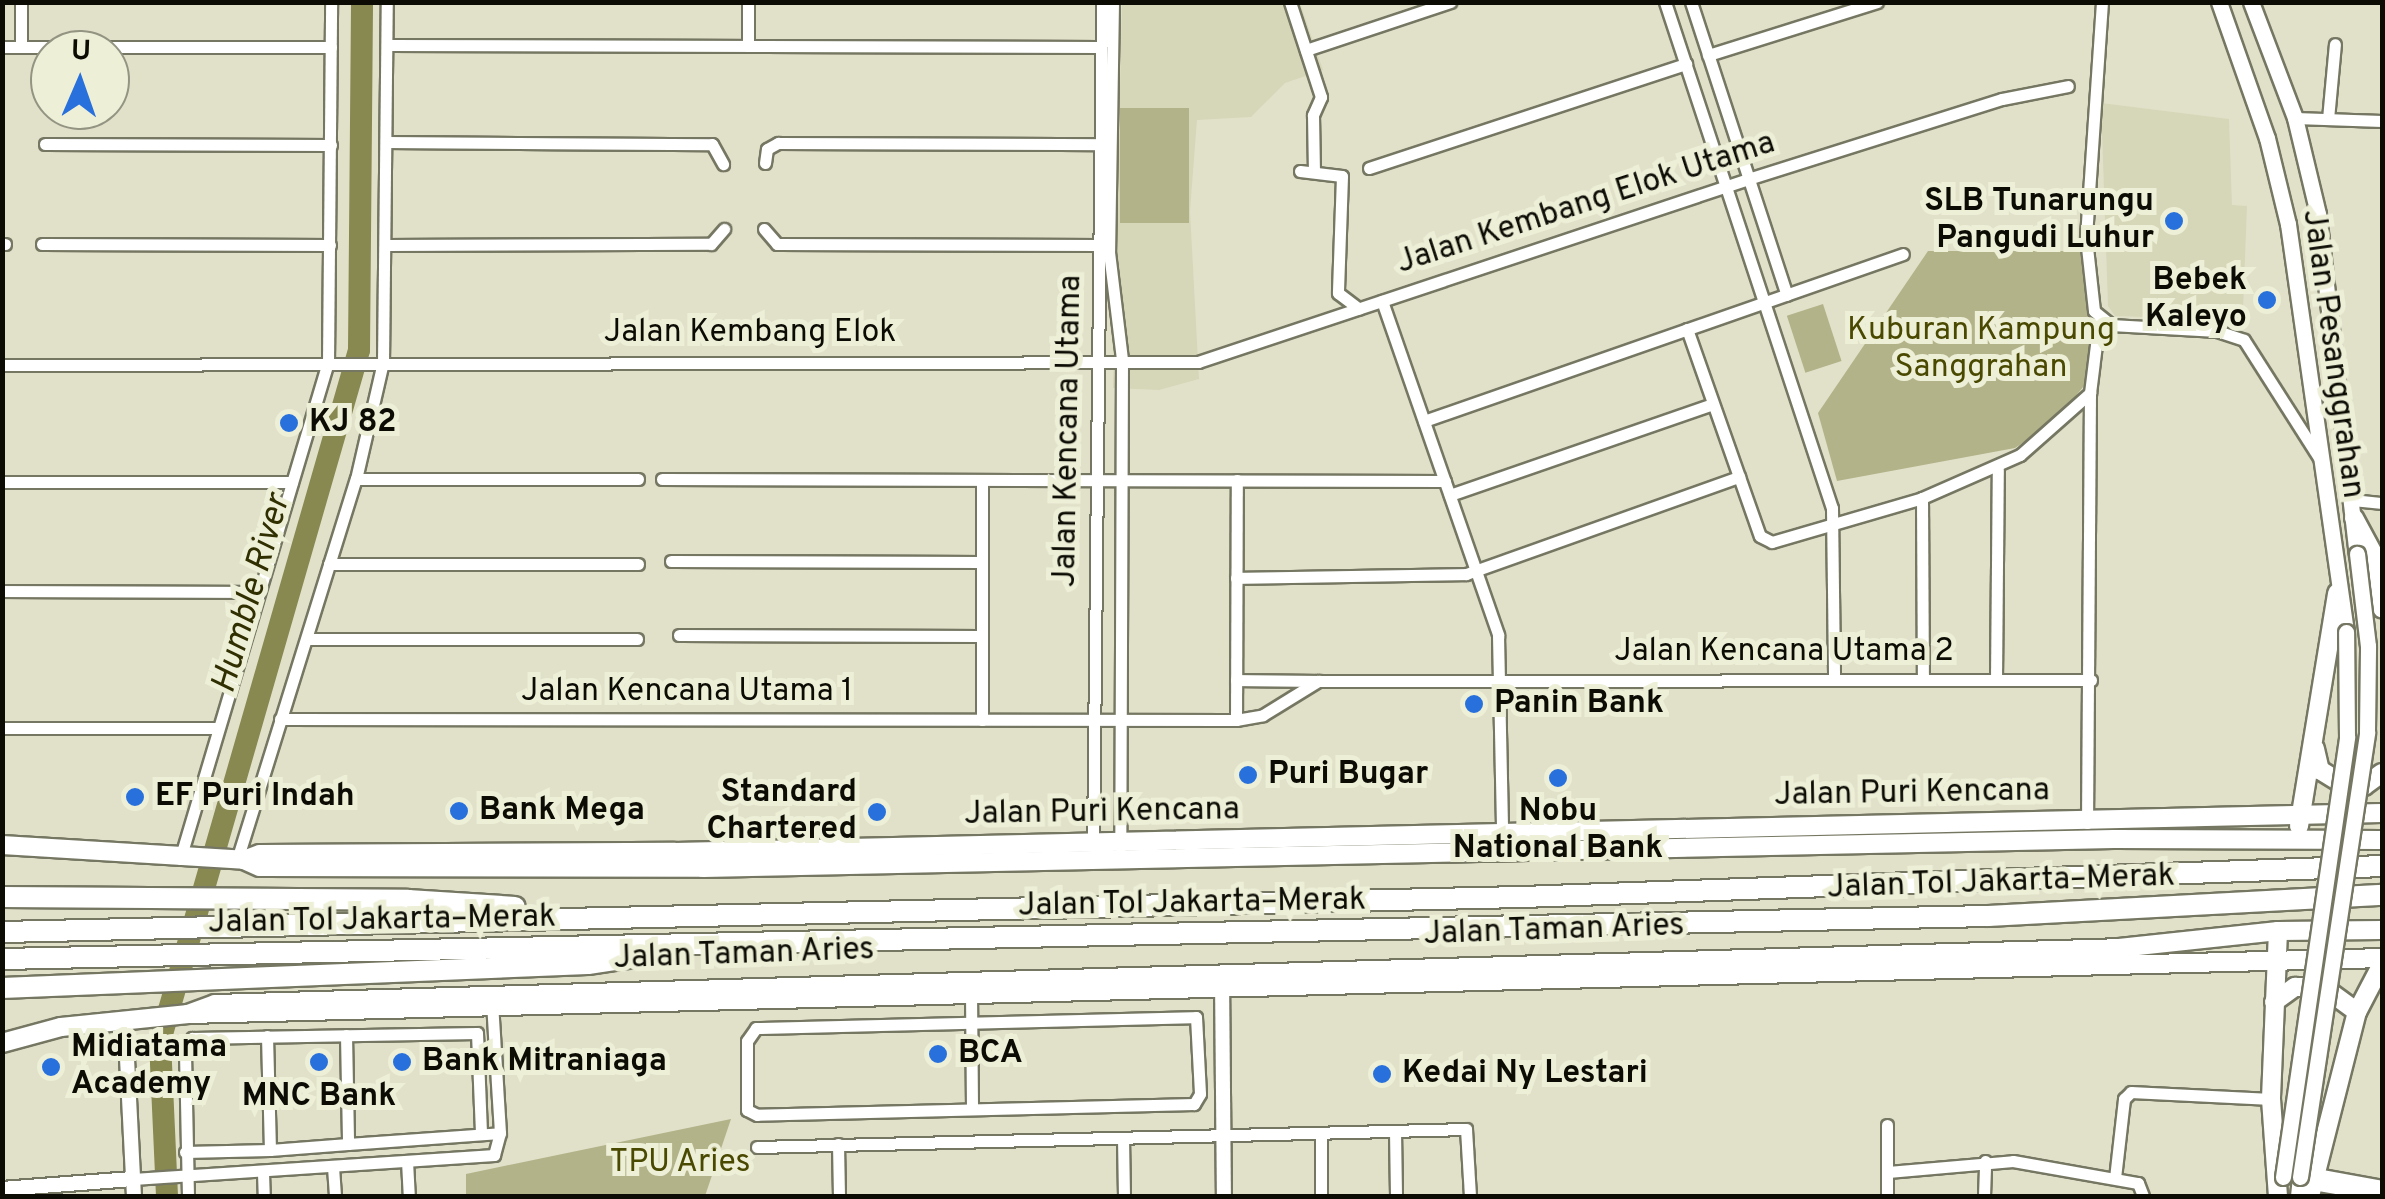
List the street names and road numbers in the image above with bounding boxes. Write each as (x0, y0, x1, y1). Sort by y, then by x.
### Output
street label: Jalan Kembang Elok Utama (1392, 125, 1780, 283)
street label: Jalan Pesanggrahan (2293, 207, 2371, 501)
street label: Jalan Kencana Utama (1047, 274, 1091, 588)
street label: Jalan Kembang Elok (604, 314, 896, 352)
street label: Jalan Kencana Utama 2 (1614, 633, 1954, 671)
street label: Jalan Kencana Utama 1 (521, 673, 853, 711)
street label: Jalan Puri Kencana (1774, 772, 2050, 816)
street label: Jalan Puri Kencana (964, 791, 1240, 835)
street label: Jalan Tol Jakarta–Merak (1826, 858, 2176, 908)
street label: Jalan Tol Jakarta–Merak (1017, 882, 1367, 926)
street label: Jalan Tol Jakarta–Merak (207, 899, 557, 943)
street label: Jalan Taman Aries (1422, 907, 1686, 955)
street label: Jalan Taman Aries (612, 931, 876, 979)

